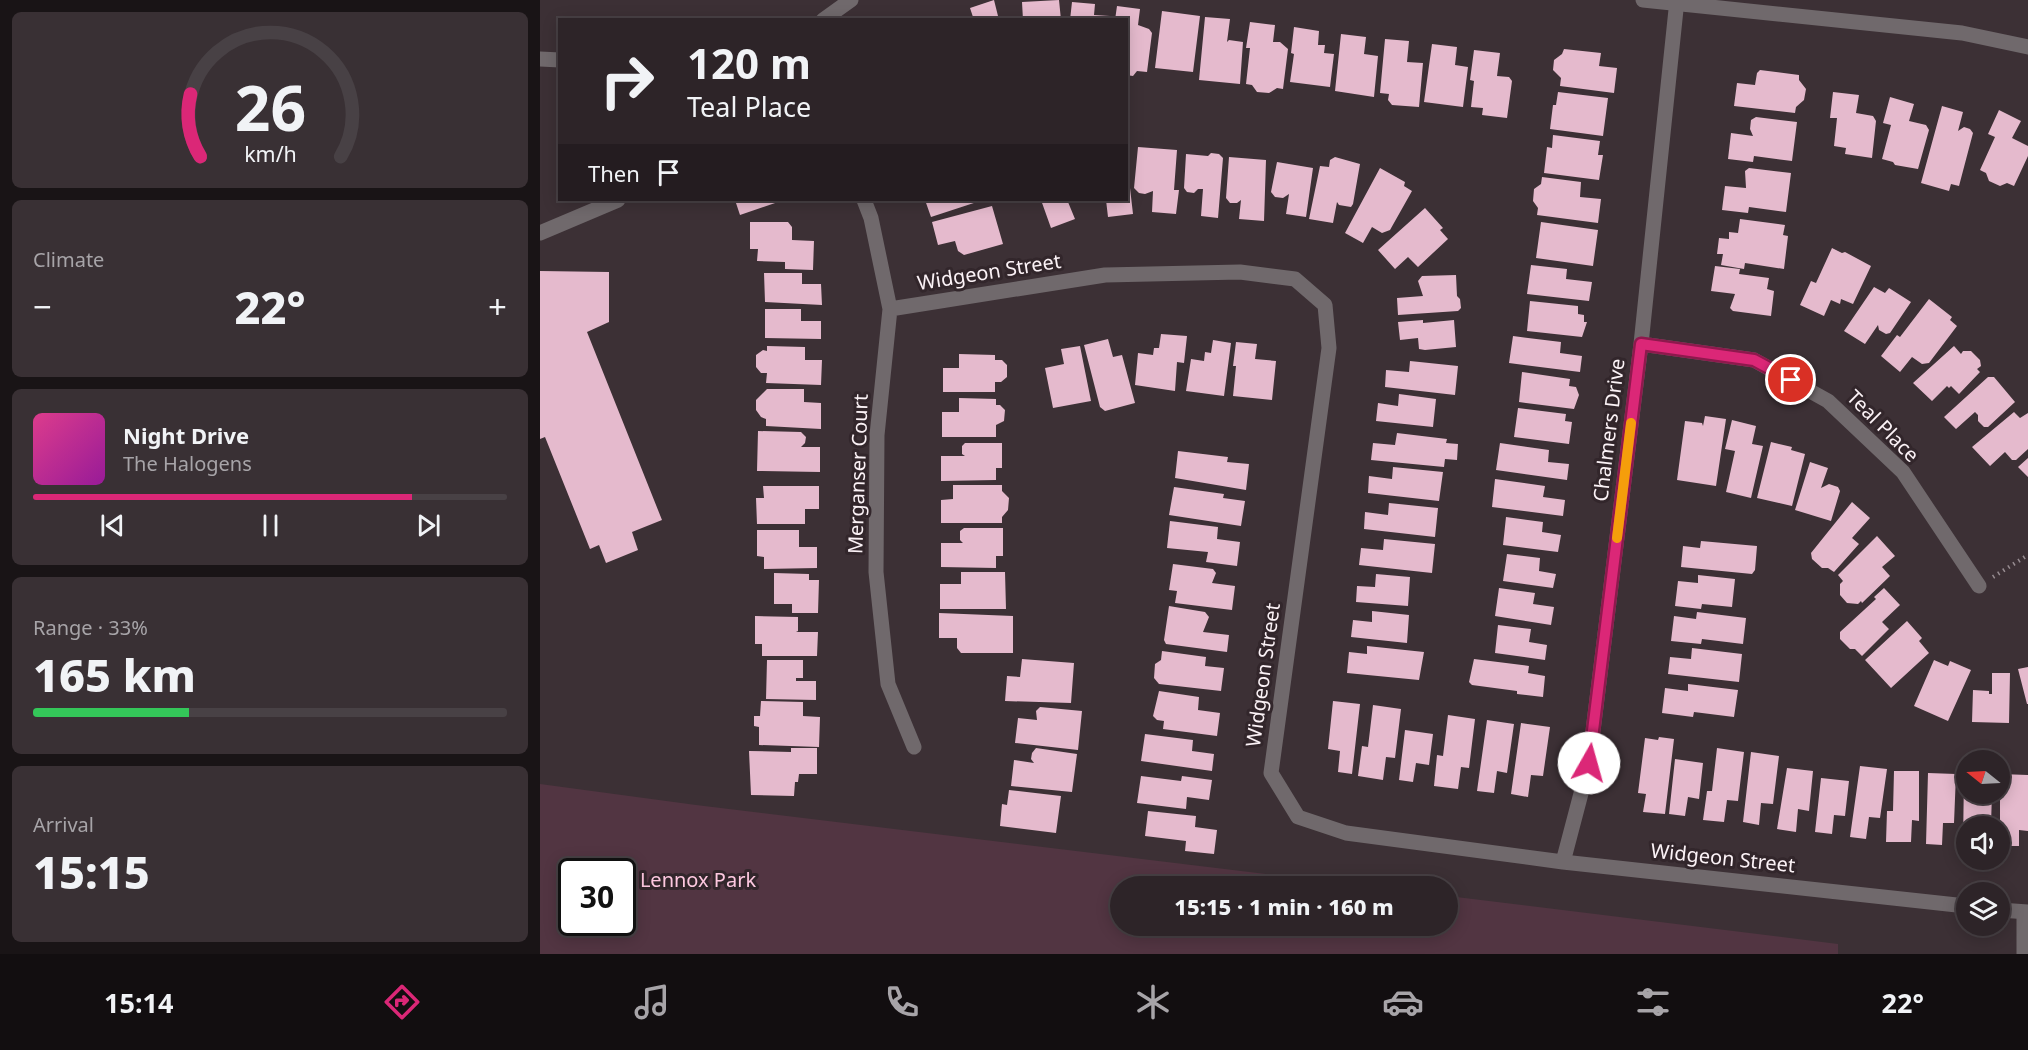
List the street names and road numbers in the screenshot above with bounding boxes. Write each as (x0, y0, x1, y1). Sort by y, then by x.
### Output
street label: Widgeon Street (915, 247, 1063, 296)
street label: Chalmers Drive (1586, 357, 1631, 503)
street label: Teal Place (1841, 384, 1925, 468)
street label: Merganser Court (841, 393, 874, 555)
street label: Widgeon Street (1239, 601, 1286, 749)
street label: Widgeon Street (1649, 836, 1797, 879)

